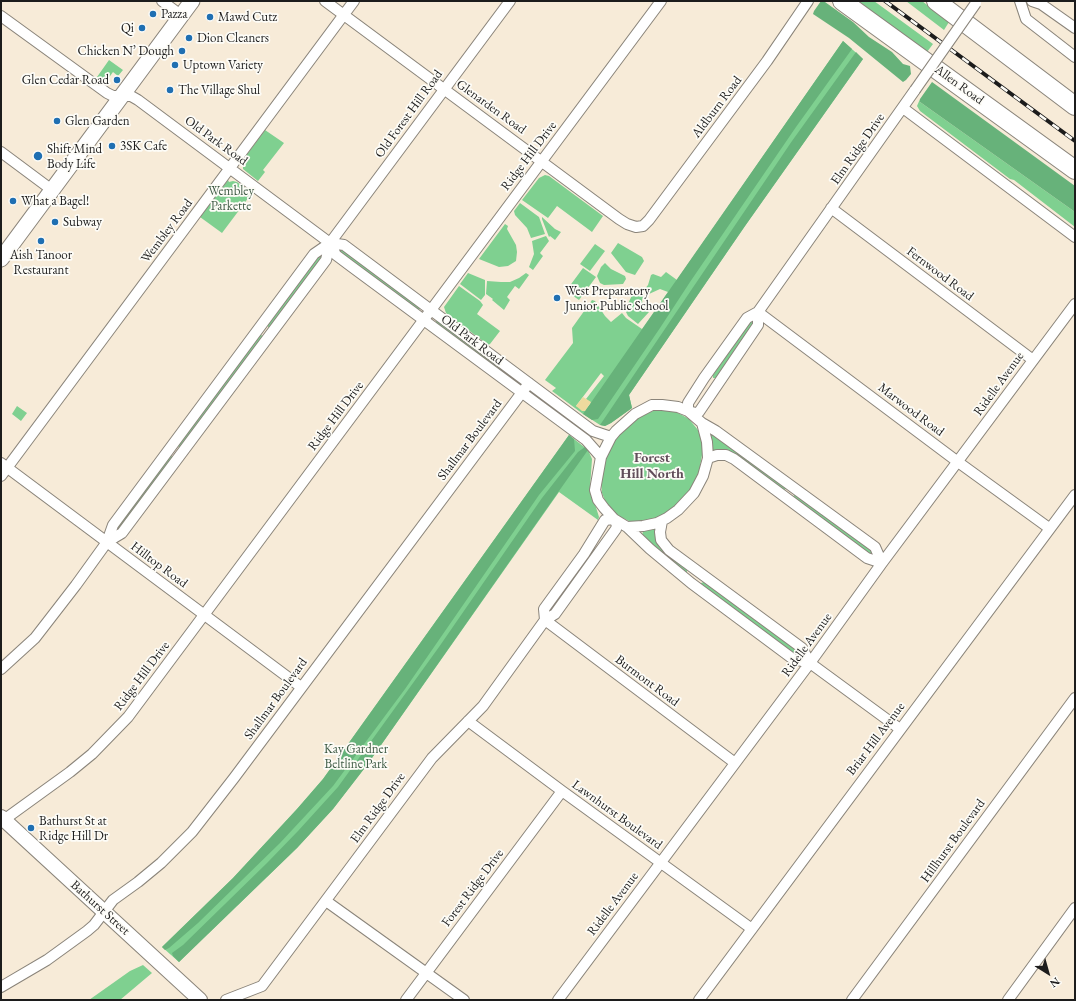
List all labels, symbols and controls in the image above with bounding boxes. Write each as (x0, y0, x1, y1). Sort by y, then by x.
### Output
place label: Pazza (161, 6, 187, 22)
marker: Pazza (148, 9, 158, 19)
place label: Mawd Cutz (218, 9, 277, 25)
marker: Mawd Cutz (205, 12, 215, 22)
place label: Qi (121, 20, 134, 36)
marker: Qi (137, 23, 147, 33)
place label: Dion Cleaners (197, 30, 269, 46)
marker: Dion Cleaners (184, 33, 194, 43)
place label: Chicken N’ Dough (77, 43, 174, 59)
marker: Chicken N’ Dough (177, 46, 187, 56)
place label: Uptown Variety (183, 57, 263, 73)
marker: Uptown Variety (170, 60, 180, 70)
street label: Allen Road (931, 62, 987, 108)
street label: Old Forest Hill Road (372, 67, 446, 161)
place label: Glen Cedar Road (22, 72, 109, 88)
street label: Aldburn Road (689, 73, 745, 141)
marker: Glen Cedar Road (112, 75, 122, 85)
street label: Glenarden Road (453, 76, 529, 138)
place label: The Village Shul (178, 82, 260, 98)
marker: The Village Shul (165, 85, 175, 95)
street label: Elm Ridge Drive (828, 110, 888, 188)
place label: Glen Garden (65, 113, 130, 129)
street label: Old Park Road (181, 113, 251, 169)
marker: Glen Garden (52, 116, 62, 126)
street label: Ridge Hill Drive (498, 118, 560, 194)
place label: 3SK Cafe (120, 138, 167, 154)
place label: Shift Mind Body Life (47, 141, 102, 172)
marker: 3SK Cafe (107, 141, 117, 151)
marker: Shift Mind Body Life (32, 150, 44, 162)
park label: Wembley Parkette (208, 183, 254, 214)
place label: What a Bagel! (21, 193, 89, 209)
marker: What a Bagel! (8, 196, 18, 206)
street label: Wembley Road (138, 196, 196, 266)
place label: Subway (63, 214, 102, 230)
marker: Subway (50, 217, 60, 227)
marker: Aish Tanoor Restaurant (36, 236, 46, 246)
street label: Fernwood Road (903, 244, 977, 304)
place label: Aish Tanoor Restaurant (10, 247, 72, 278)
place label: West Preparatory Junior Public School (565, 283, 668, 314)
marker: West Preparatory Junior Public School (552, 293, 562, 303)
street label: Old Park Road (438, 311, 506, 369)
street label: Ridelle Avenue (971, 349, 1027, 419)
street label: Ridge Hill Drive (305, 378, 367, 454)
street label: Marwood Road (875, 380, 947, 440)
street label: Shallmar Boulevard (435, 397, 505, 483)
district label: Forest Hill North (620, 450, 684, 482)
street label: Hilltop Road (128, 539, 190, 591)
street label: Ridelle Avenue (779, 610, 835, 680)
street label: Ridge Hill Drive (111, 638, 173, 714)
street label: Burmont Road (612, 652, 682, 710)
street label: Shallmar Boulevard (241, 655, 311, 743)
street label: Briar Hill Avenue (844, 700, 908, 778)
park label: Kay Gardner Beltline Park (324, 741, 388, 772)
street label: Elm Ridge Drive (347, 770, 409, 846)
street label: Lawnhurst Boulevard (569, 777, 665, 853)
street label: Hillhurst Boulevard (917, 796, 989, 886)
place label: Bathurst St at Ridge Hill Dr (39, 813, 108, 844)
marker: Bathurst St at Ridge Hill Dr (26, 823, 36, 833)
street label: Forest Ridge Drive (439, 846, 507, 930)
street label: Ridelle Avenue (584, 869, 642, 939)
street label: Bathurst Street (67, 877, 133, 939)
north arrow (1028, 953, 1068, 993)
text: N (1047, 974, 1063, 991)

